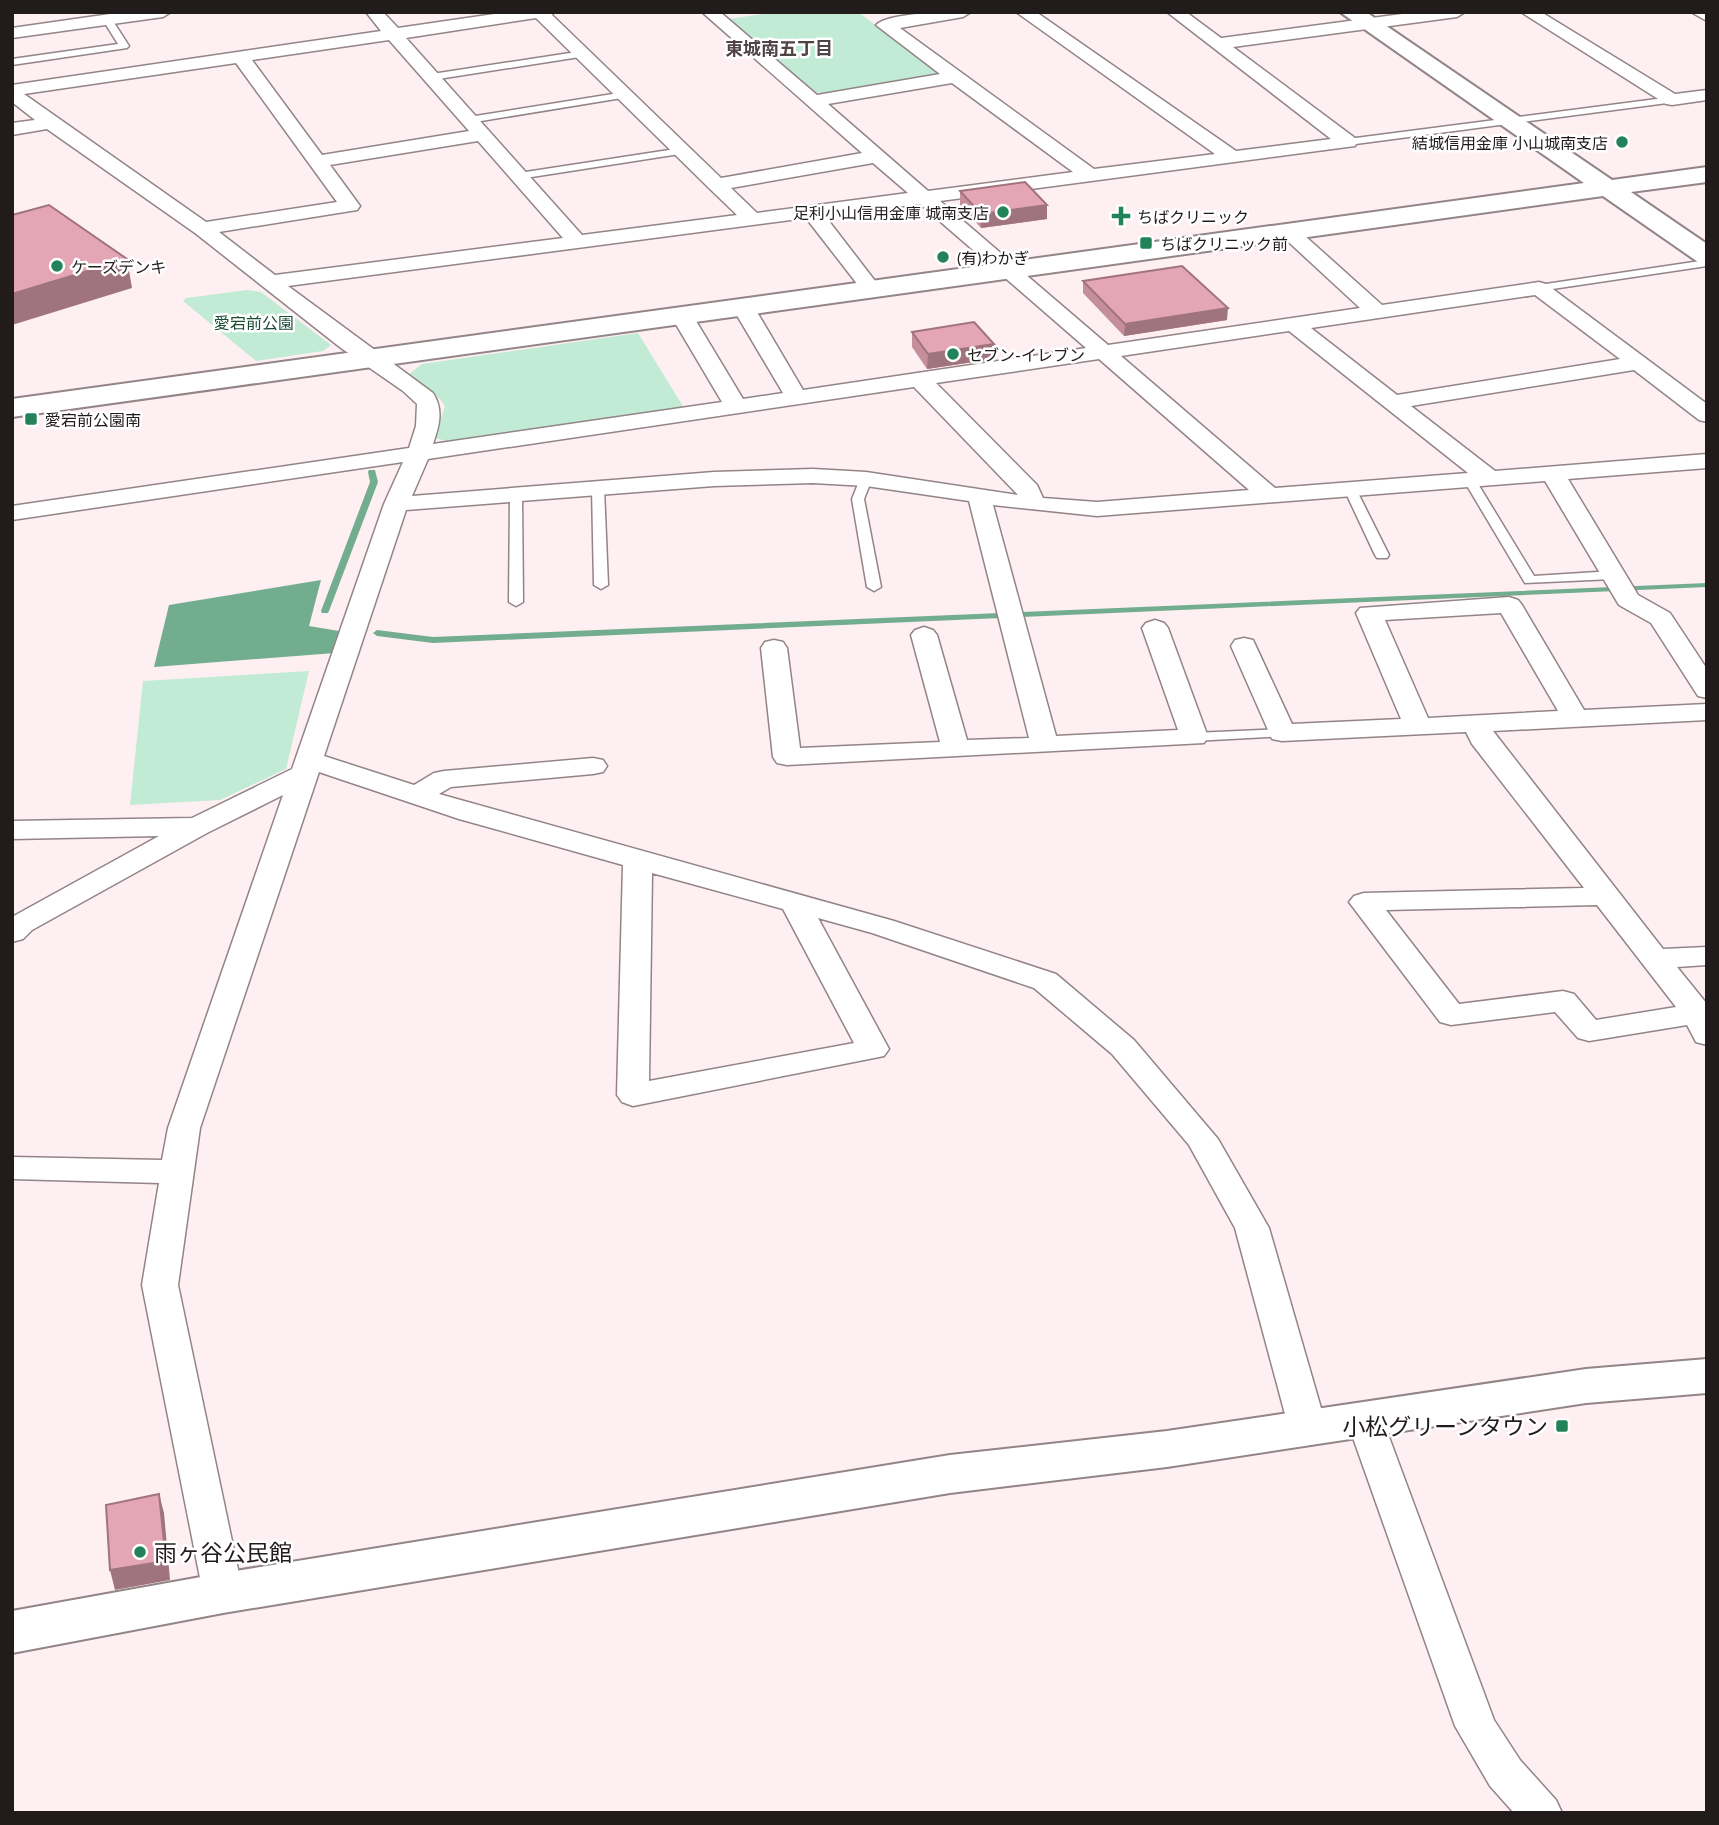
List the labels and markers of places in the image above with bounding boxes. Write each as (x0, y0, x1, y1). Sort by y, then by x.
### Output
place label: 結城信用金庫 小山城南支店 (1412, 133, 1608, 152)
marker: 結城信用金庫 小山城南支店 (1614, 134, 1630, 150)
place label: 足利小山信用金庫 城南支店 (793, 203, 989, 222)
marker: 足利小山信用金庫 城南支店 (995, 204, 1011, 220)
marker: ちばクリニック (1111, 206, 1131, 226)
place label: ちばクリニック (1137, 207, 1249, 226)
place label: ちばクリニック前 (1160, 234, 1288, 253)
marker: ちばクリニック前 (1138, 235, 1154, 251)
place label: (有)わかぎ (957, 248, 1030, 267)
marker: (有)わかぎ (935, 249, 951, 265)
place label: ケーズデンキ (71, 257, 166, 276)
marker: ケーズデンキ (49, 258, 65, 274)
place label: セブン-イレブン (967, 345, 1085, 364)
marker: セブン-イレブン (945, 346, 961, 362)
place label: 愛宕前公園南 (45, 410, 141, 429)
marker: 愛宕前公園南 (23, 411, 39, 427)
place label: 小松グリーンタウン (1342, 1412, 1548, 1440)
marker: 小松グリーンタウン (1554, 1418, 1570, 1434)
place label: 雨ヶ谷公民館 (154, 1538, 292, 1566)
marker: 雨ヶ谷公民館 (132, 1544, 148, 1560)

